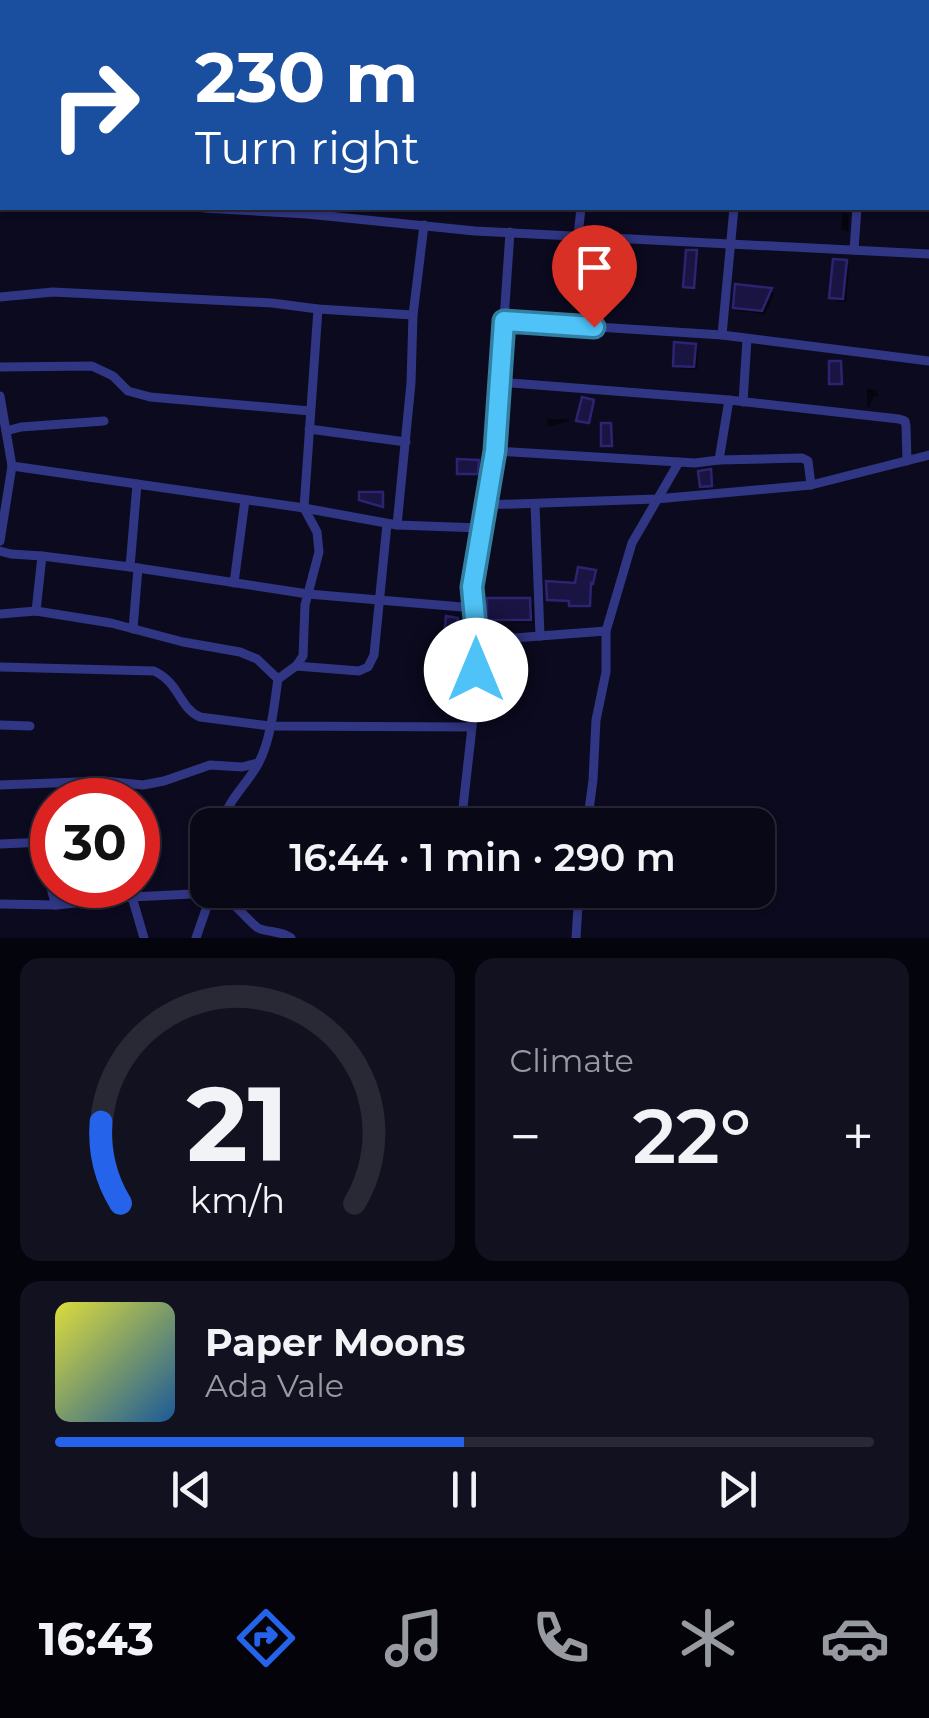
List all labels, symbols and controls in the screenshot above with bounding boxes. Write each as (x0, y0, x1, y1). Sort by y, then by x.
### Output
text: 230 m (195, 34, 419, 120)
icon: right (30, 40, 160, 170)
text: Turn right (195, 120, 420, 175)
pin (552, 225, 637, 328)
icon: arrive (567, 240, 622, 295)
position arrow (424, 618, 528, 722)
speed limit sign: 30 (30, 778, 160, 908)
text: 16:44 · 1 min · 290 m (289, 834, 676, 881)
text: Climate (510, 1041, 634, 1080)
text: 21 (186, 1060, 288, 1187)
text: 22° (632, 1090, 751, 1182)
text: − (510, 1103, 541, 1170)
text: + (842, 1103, 874, 1170)
text: km/h (190, 1178, 285, 1222)
text: Paper Moons (205, 1319, 466, 1366)
text: Ada Vale (205, 1366, 344, 1405)
icon: previous (164, 1462, 219, 1517)
icon: pause (437, 1462, 492, 1517)
icon: next (710, 1462, 765, 1517)
icon: directions (231, 1603, 301, 1673)
icon: music (379, 1603, 449, 1673)
icon: phone (526, 1603, 596, 1673)
icon: climate (673, 1603, 743, 1673)
icon: car (820, 1603, 890, 1673)
text: 16:43 (39, 1611, 154, 1666)

